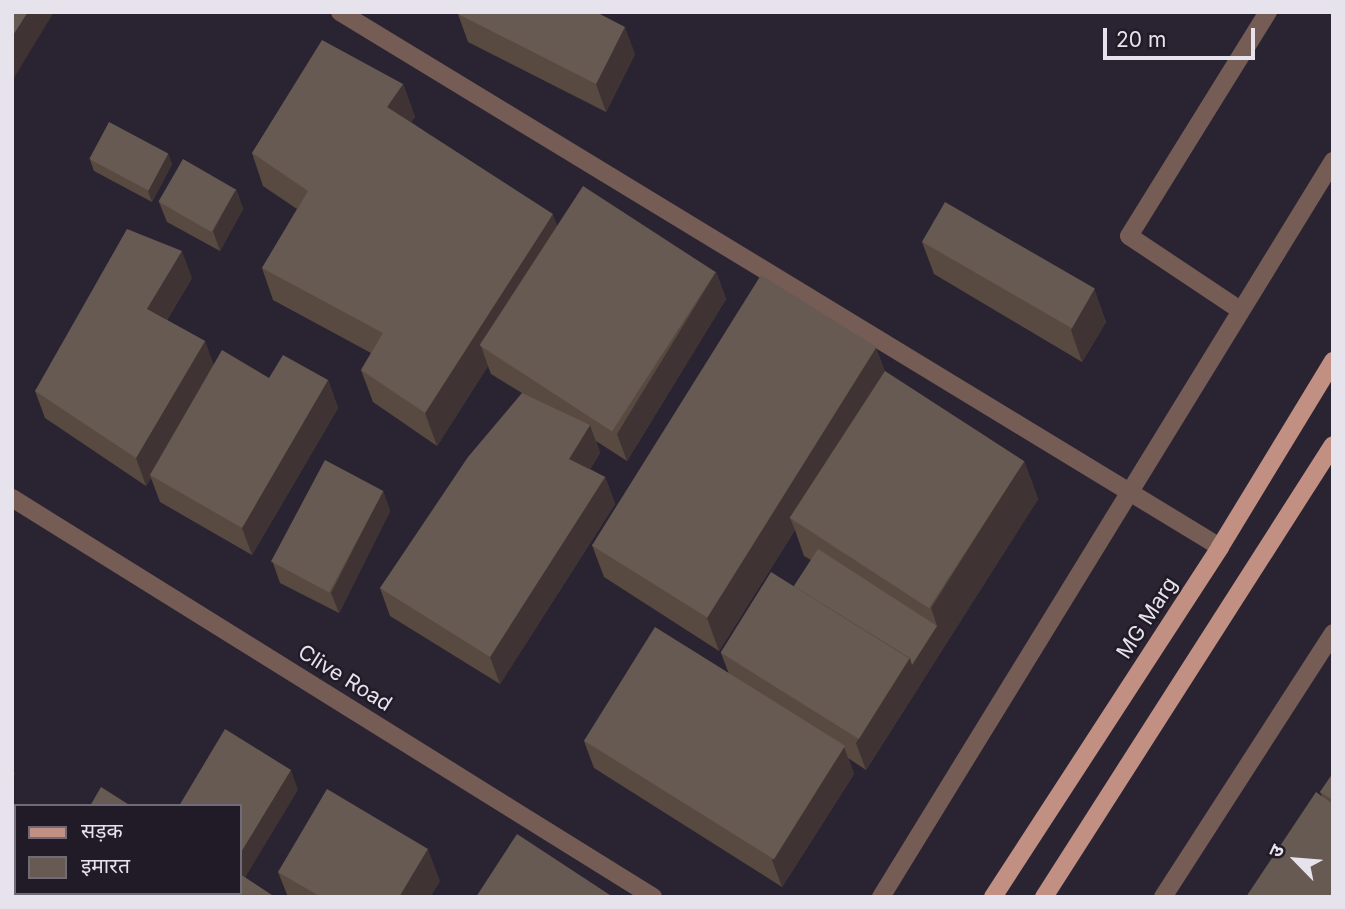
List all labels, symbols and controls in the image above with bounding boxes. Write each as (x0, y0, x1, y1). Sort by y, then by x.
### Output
scale bar (1107, 14, 1259, 58)
text: 20 m (1116, 27, 1166, 52)
street label: MG Marg (1111, 573, 1183, 663)
street label: Clive Road (294, 639, 396, 717)
legend (14, 804, 242, 895)
text: सड़क (81, 818, 123, 843)
north arrow (1261, 825, 1331, 895)
text: उ (1264, 841, 1289, 861)
text: इमारत (81, 853, 130, 878)

